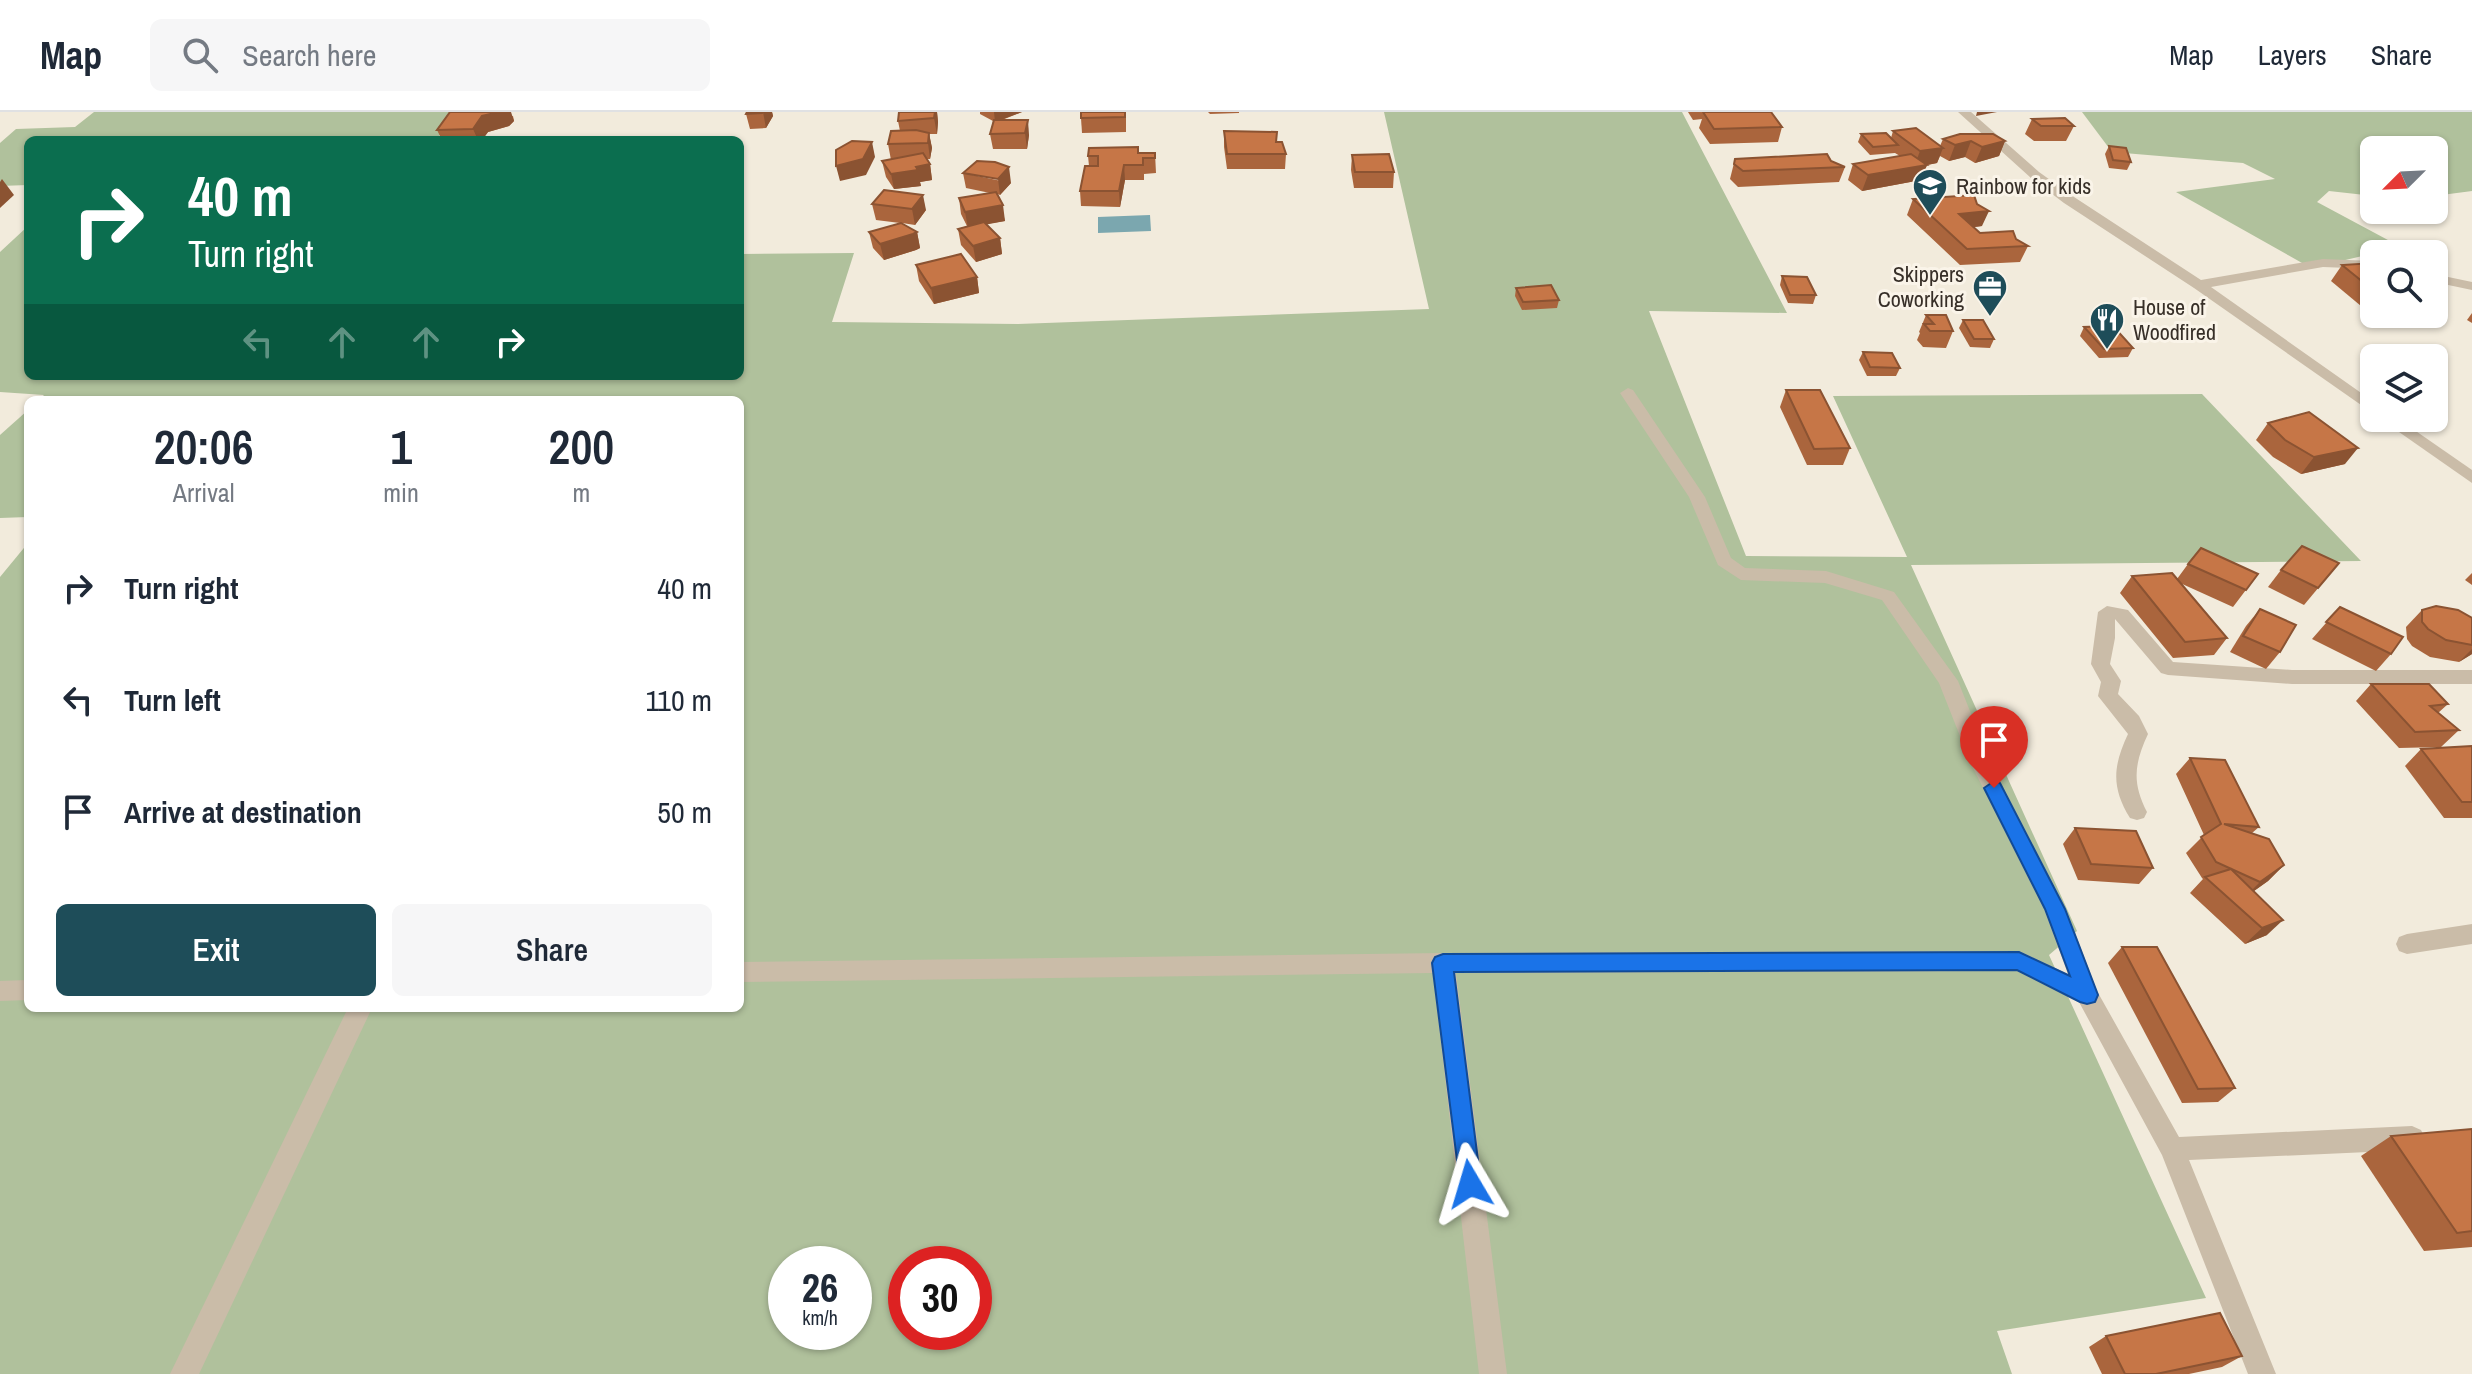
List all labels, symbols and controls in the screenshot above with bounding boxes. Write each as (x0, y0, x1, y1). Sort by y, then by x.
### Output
search box (150, 19, 710, 91)
text: Map (40, 30, 102, 81)
icon: search (178, 33, 222, 77)
text: Search here (242, 35, 376, 75)
text: Map (2169, 36, 2214, 74)
text: Layers (2258, 36, 2327, 74)
text: Share (2371, 36, 2432, 74)
north arrow (2360, 136, 2448, 224)
map controls (2360, 136, 2448, 432)
text: 40 m (188, 158, 293, 233)
school or university icon: Rainbow for kids (1911, 167, 1949, 217)
icon: right (56, 168, 160, 272)
place label: Rainbow for kids (1956, 171, 2091, 201)
text: Turn right (188, 230, 313, 278)
button: search (2360, 240, 2448, 328)
place label: Skippers Coworking (1878, 259, 1964, 314)
office icon: Skippers Coworking (1971, 268, 2009, 318)
place label: House of Woodfired (2133, 292, 2216, 347)
restaurant icon: House of Woodfired (2088, 301, 2126, 351)
icon: left (236, 320, 280, 364)
icon: ahead (320, 320, 364, 364)
icon: ahead (404, 320, 448, 364)
icon: right (488, 320, 532, 364)
button: layers (2360, 344, 2448, 432)
text: 20:06 (154, 414, 254, 479)
text: 1 (390, 414, 412, 479)
text: 200 (549, 414, 614, 479)
text: Arrival (173, 475, 234, 510)
text: min (383, 475, 419, 510)
text: m (573, 475, 590, 510)
icon: right (56, 566, 100, 610)
text: Turn right (124, 568, 238, 608)
text: 40 m (657, 568, 712, 608)
icon: left (56, 678, 100, 722)
text: Turn left (124, 680, 221, 720)
text: 110 m (645, 680, 712, 720)
pin (1960, 706, 2028, 788)
icon: arrive (1972, 718, 2016, 762)
icon: arrive (56, 790, 100, 834)
text: Arrive at destination (124, 792, 362, 832)
text: 50 m (657, 792, 712, 832)
button: Exit (56, 904, 376, 996)
button: Share (392, 904, 712, 996)
position arrow (1428, 1142, 1512, 1226)
speed limit sign: 30 (888, 1246, 992, 1350)
text: 26 (802, 1261, 838, 1314)
text: km/h (802, 1304, 838, 1331)

